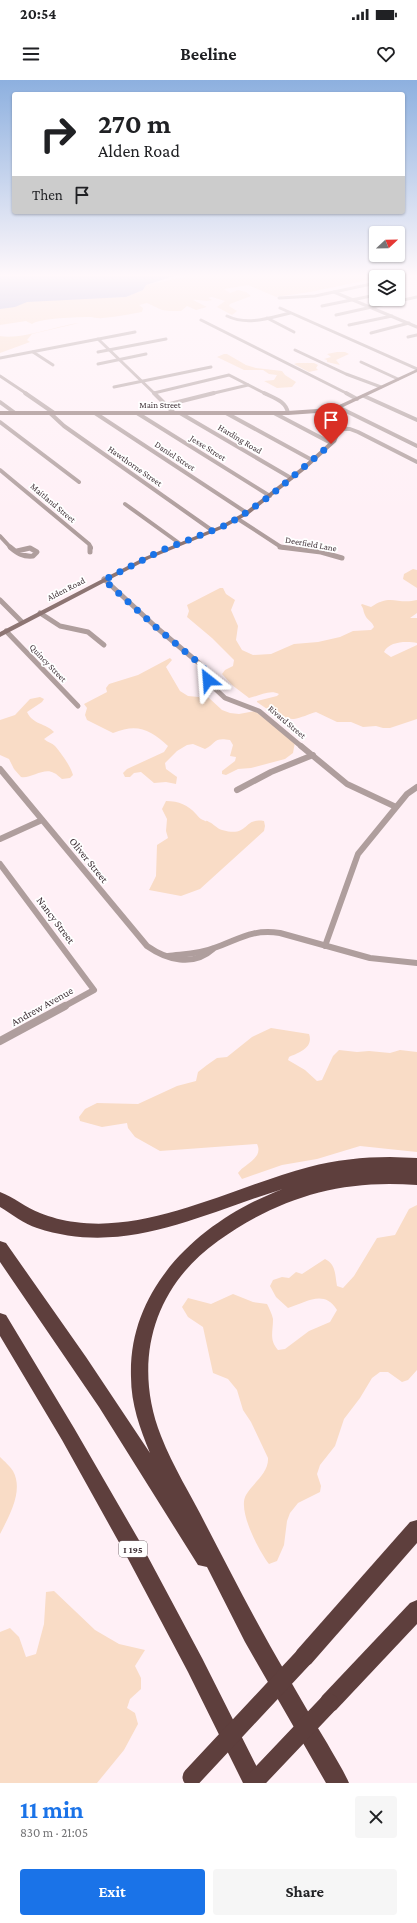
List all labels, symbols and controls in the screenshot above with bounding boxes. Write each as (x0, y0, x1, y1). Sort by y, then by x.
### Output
text: 20:54 (20, 6, 56, 22)
icon: menu (20, 43, 42, 65)
icon: heart (375, 43, 397, 65)
text: Beeline (180, 44, 237, 64)
icon: right (32, 108, 84, 160)
text: 270 m (98, 108, 171, 139)
text: Alden Road (98, 141, 180, 161)
icon: arrive (71, 184, 93, 206)
text: Then (32, 187, 63, 203)
north arrow (369, 226, 405, 262)
map controls (369, 226, 405, 306)
button: layers (369, 270, 405, 306)
street label: Main Street (139, 400, 182, 410)
pin (314, 403, 348, 444)
icon: arrive (320, 409, 342, 431)
street label: Harding Road (216, 422, 264, 456)
street label: Jesse Street (187, 433, 229, 463)
street label: Daniel Street (153, 439, 198, 473)
street label: Hawthorne Street (106, 444, 165, 489)
street label: Maitland Street (28, 481, 78, 525)
street label: Deerfield Lane (284, 535, 338, 553)
street label: Alden Road (45, 575, 87, 603)
street label: Quincy Street (28, 642, 69, 685)
position arrow (187, 659, 229, 701)
street label: Rivard Street (266, 703, 309, 741)
street label: Oliver Street (67, 835, 111, 885)
street label: Nancy Street (34, 894, 78, 947)
street label: Andrew Avenue (9, 984, 75, 1028)
road number: I 195 (119, 1541, 147, 1557)
text: 11 min (20, 1796, 84, 1823)
button: close (355, 1796, 397, 1838)
text: 830 m · 21:05 (20, 1825, 88, 1840)
button: Exit (20, 1869, 205, 1915)
button: Share (213, 1869, 397, 1915)

